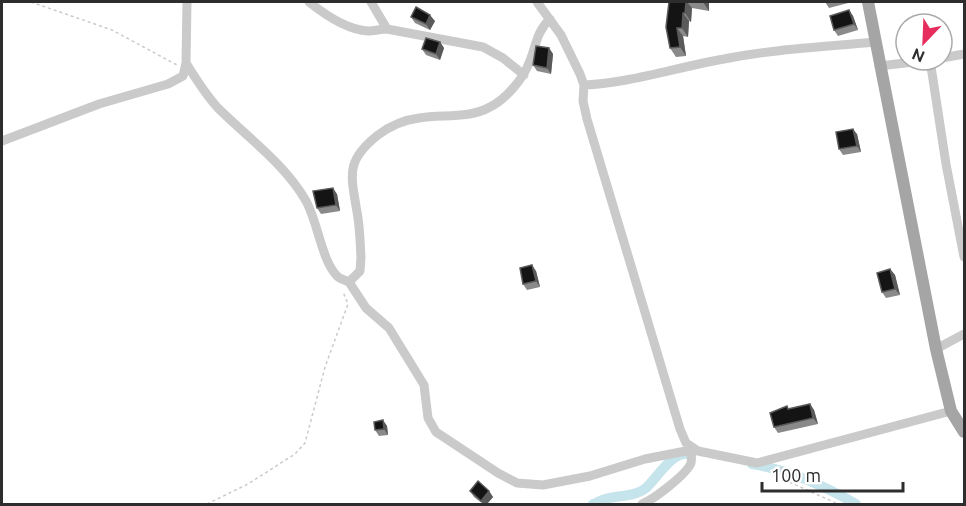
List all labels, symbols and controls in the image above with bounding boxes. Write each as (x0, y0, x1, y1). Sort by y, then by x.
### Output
north arrow (894, 12, 954, 72)
text: N (909, 45, 927, 66)
scale bar (762, 455, 903, 493)
text: 100 m (771, 465, 821, 485)

